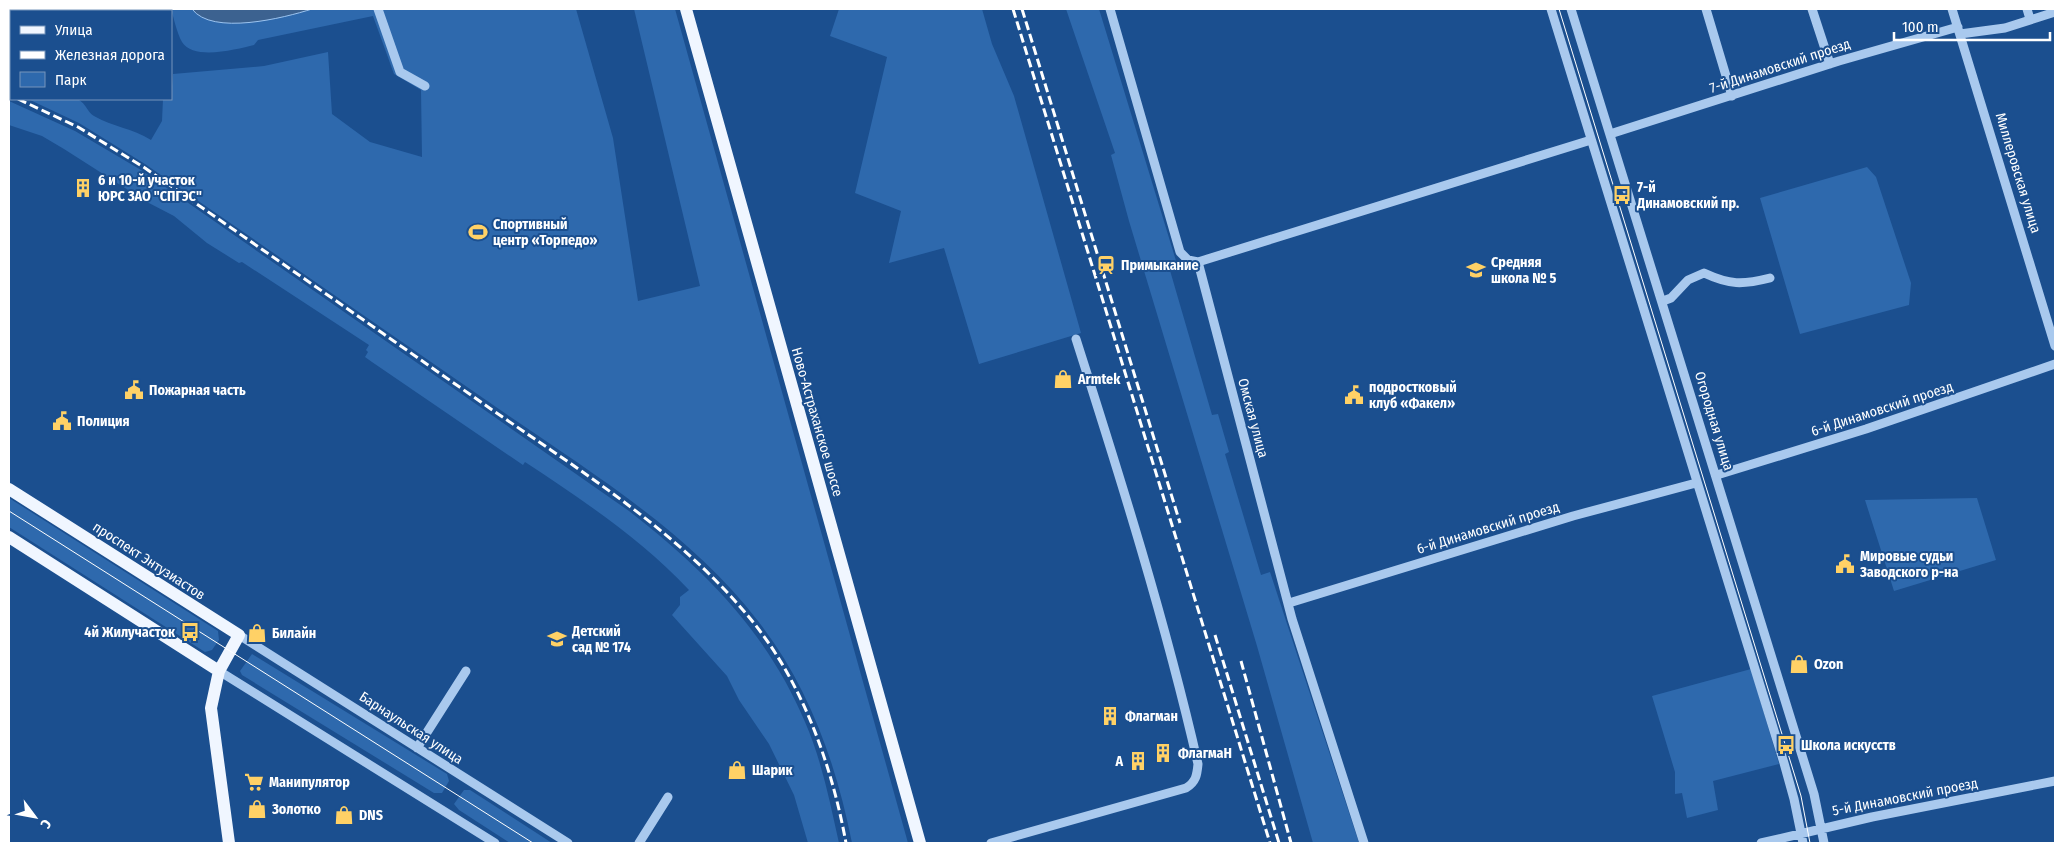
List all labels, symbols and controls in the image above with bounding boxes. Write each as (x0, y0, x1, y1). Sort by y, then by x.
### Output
legend (10, 10, 172, 100)
scale bar (1894, 10, 2050, 42)
text: 100 m (1902, 18, 1939, 36)
text: Улица (54, 21, 93, 39)
street label: 7-й Динамовский проезд (1707, 35, 1853, 97)
text: Железная дорога (55, 46, 165, 64)
text: Парк (55, 71, 86, 89)
street label: Миллеровская улица (1992, 111, 2044, 235)
place label: 6 и 10-й участок ЮРС ЗАО "СПГЭС" (98, 172, 202, 205)
building icon: 6 и 10-й участок ЮРС ЗАО "СПГЭС" (72, 177, 94, 199)
place label: 7-й Динамовский пр. (1636, 179, 1739, 212)
bus stop icon: 7-й Динамовский пр. (1611, 184, 1633, 206)
place label: Спортивный центр «Торпедо» (493, 216, 597, 249)
sports icon: Спортивный центр «Торпедо» (467, 221, 489, 243)
station icon: Примыкание (1095, 254, 1117, 276)
place label: Средняя школа № 5 (1491, 254, 1556, 287)
place label: Примыкание (1121, 257, 1199, 274)
school or university icon: Средняя школа № 5 (1465, 259, 1487, 281)
street label: Ново-Астраханское шоссе (788, 345, 846, 499)
shop icon: Armtek (1052, 368, 1074, 390)
street label: Огородная улица (1691, 369, 1737, 473)
place label: Armtek (1077, 371, 1121, 388)
street label: Омская улица (1234, 376, 1272, 460)
street label: 6-й Динамовский проезд (1809, 378, 1955, 440)
public building icon: Пожарная часть (123, 379, 145, 401)
place label: подростковый клуб «Факел» (1369, 379, 1457, 412)
place label: Пожарная часть (149, 382, 246, 399)
public building icon: подростковый клуб «Факел» (1343, 384, 1365, 406)
public building icon: Полиция (51, 410, 73, 432)
place label: Полиция (77, 413, 130, 430)
street label: 6-й Динамовский проезд (1415, 498, 1561, 558)
street label: проспект Энтузиастов (90, 518, 208, 604)
place label: Мировые судьи Заводского р-на (1859, 548, 1958, 581)
public building icon: Мировые судьи Заводского р-на (1834, 553, 1856, 575)
bus stop icon: 4й Жилучасток (179, 621, 201, 643)
shop icon: Билайн (246, 622, 268, 644)
place label: Детский сад № 174 (571, 623, 631, 656)
place label: 4й Жилучасток (84, 624, 176, 641)
place label: Билайн (272, 625, 316, 642)
school or university icon: Детский сад № 174 (546, 628, 568, 650)
shop icon: Ozon (1788, 653, 1810, 675)
place label: Ozon (1814, 656, 1843, 673)
street label: Барнаульская улица (356, 688, 466, 768)
building icon: Флагман (1099, 705, 1121, 727)
place label: Флагман (1125, 708, 1178, 725)
bus stop icon: Школа искусств (1775, 734, 1797, 756)
place label: Школа искусств (1801, 737, 1896, 754)
building icon: ФлагмаН (1152, 742, 1174, 764)
place label: ФлагмаН (1178, 745, 1232, 762)
building icon: A (1127, 750, 1149, 772)
place label: A (1114, 753, 1123, 770)
shop icon: Шарик (726, 759, 748, 781)
place label: Шарик (752, 762, 794, 779)
supermarket icon: Манипулятор (243, 771, 265, 793)
place label: Манипулятор (269, 774, 350, 791)
street label: 5-й Динамовский проезд (1831, 775, 1979, 819)
north arrow (10, 792, 60, 842)
shop icon: Золотко (246, 798, 268, 820)
place label: Золотко (271, 801, 321, 818)
shop icon: DNS (333, 804, 355, 826)
place label: DNS (359, 807, 383, 824)
text: С (36, 816, 55, 832)

